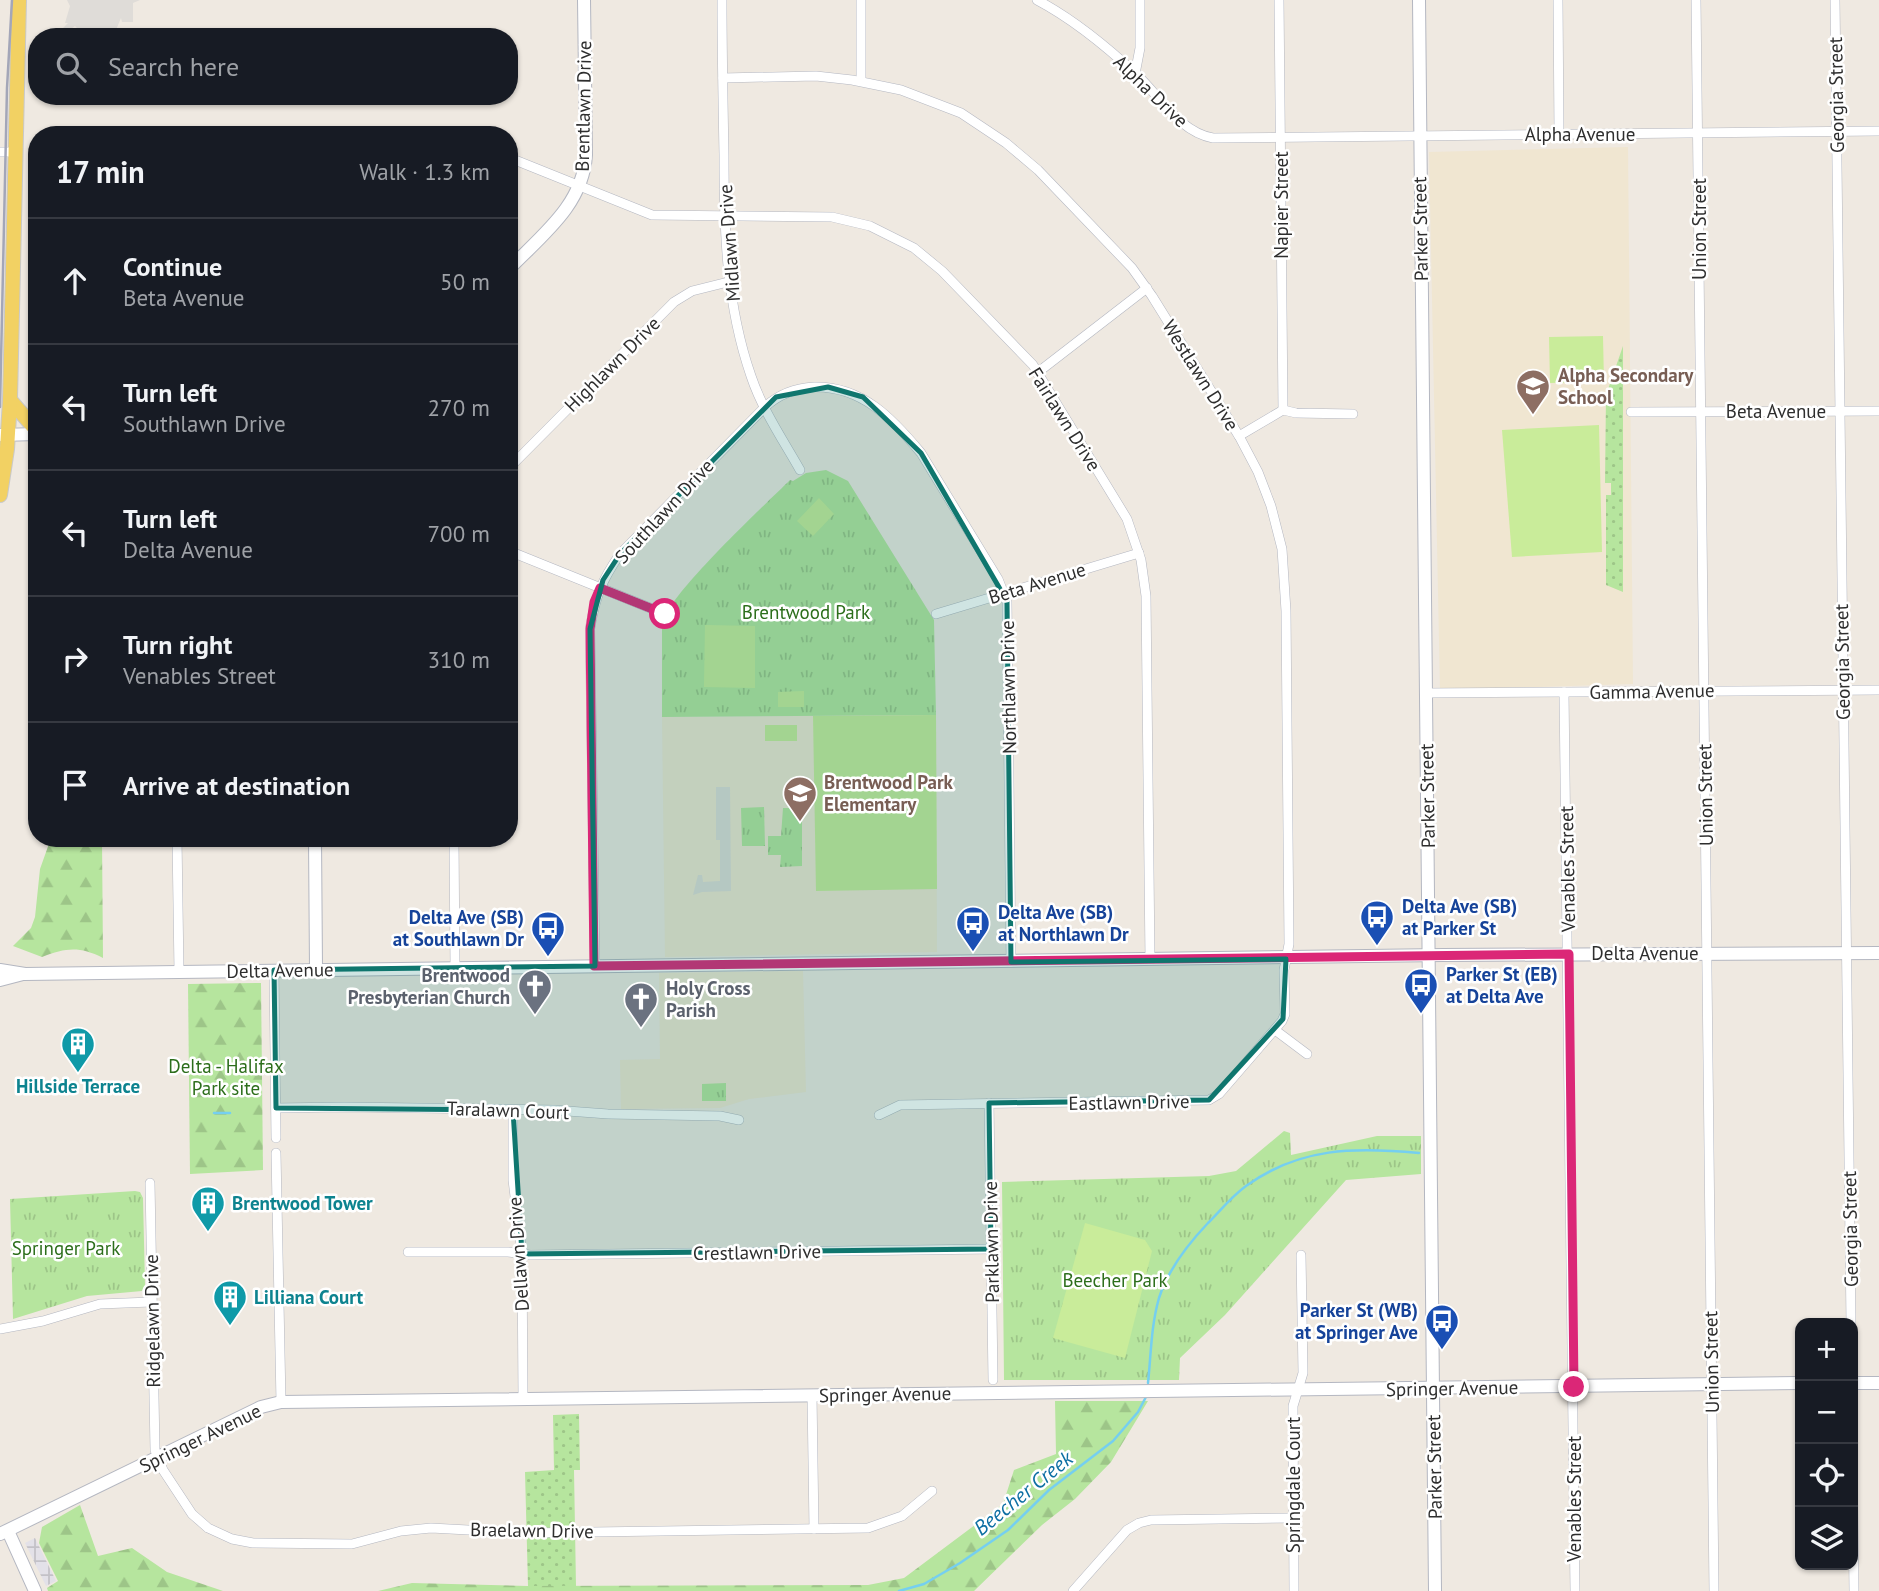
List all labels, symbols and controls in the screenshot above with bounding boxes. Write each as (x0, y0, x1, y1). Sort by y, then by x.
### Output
search box (28, 28, 518, 105)
street label: Georgia Street (1823, 36, 1849, 153)
street label: Brentlawn Drive (570, 40, 596, 172)
icon: search (52, 48, 90, 86)
text: Search here (108, 50, 239, 83)
street label: Alpha Drive (1109, 50, 1193, 132)
street label: Alpha Avenue (1525, 122, 1635, 146)
street label: Napier Street (1269, 151, 1293, 259)
text: 17 min (56, 152, 145, 191)
text: Walk · 1.3 km (359, 157, 490, 186)
street label: Parker Street (1407, 176, 1433, 281)
street label: Union Street (1687, 177, 1711, 280)
street label: Midlawn Drive (713, 184, 745, 302)
text: Continue (123, 250, 222, 283)
icon: ahead (56, 262, 94, 300)
text: 50 m (440, 267, 490, 296)
text: Beta Avenue (123, 283, 245, 312)
street label: Highlawn Drive (559, 311, 665, 417)
street label: Westlawn Drive (1157, 315, 1245, 435)
street label: Fairlawn Drive (1024, 363, 1106, 475)
place label: Alpha Secondary School (1558, 363, 1694, 409)
school or university icon: Alpha Secondary School (1514, 367, 1552, 416)
text: Turn left (123, 376, 217, 409)
icon: left (56, 388, 94, 426)
text: 270 m (428, 393, 490, 422)
street label: Beta Avenue (1726, 399, 1826, 423)
text: Southlawn Drive (123, 409, 286, 438)
street label: Southlawn Drive (609, 454, 719, 568)
text: Turn left (123, 502, 217, 535)
icon: left (56, 514, 94, 552)
text: 700 m (428, 519, 490, 548)
text: Delta Avenue (123, 535, 253, 564)
street label: Beta Avenue (985, 557, 1089, 609)
route start (649, 598, 680, 629)
park label: Brentwood Park (742, 600, 870, 624)
street label: Georgia Street (1829, 603, 1855, 720)
street label: Northlawn Drive (995, 620, 1021, 754)
text: Turn right (123, 628, 232, 661)
icon: right (56, 640, 94, 678)
text: 310 m (428, 645, 490, 674)
text: Venables Street (123, 661, 276, 690)
street label: Gamma Avenue (1589, 678, 1715, 704)
street label: Parker Street (1414, 743, 1440, 848)
street label: Union Street (1692, 743, 1718, 846)
icon: arrive (56, 766, 94, 804)
text: Arrive at destination (123, 769, 350, 802)
place label: Brentwood Park Elementary (824, 770, 954, 816)
school or university icon: Brentwood Park Elementary (781, 774, 819, 823)
street label: Venables Street (1554, 805, 1580, 933)
place label: Delta Ave (SB) at Parker St (1402, 894, 1517, 940)
bus stop icon: Delta Ave (SB) at Parker St (1358, 898, 1396, 947)
place label: Delta Ave (SB) at Northlawn Dr (998, 900, 1129, 946)
bus stop icon: Delta Ave (SB) at Northlawn Dr (954, 904, 992, 953)
place label: Delta Ave (SB) at Southlawn Dr (393, 905, 524, 951)
bus stop icon: Delta Ave (SB) at Southlawn Dr (529, 909, 567, 958)
street label: Delta Avenue (1591, 941, 1699, 965)
street label: Delta Avenue (226, 957, 334, 983)
place label: Parker St (EB) at Delta Ave (1446, 962, 1558, 1008)
place label: Brentwood Presbyterian Church (348, 963, 510, 1009)
bus stop icon: Parker St (EB) at Delta Ave (1402, 966, 1440, 1015)
church icon: Brentwood Presbyterian Church (516, 967, 554, 1016)
place label: Holy Cross Parish (666, 976, 750, 1022)
church icon: Holy Cross Parish (622, 980, 660, 1029)
building icon: Hillside Terrace (59, 1025, 97, 1074)
park label: Delta - Halifax Park site (168, 1054, 284, 1100)
place label: Hillside Terrace (16, 1074, 140, 1098)
street label: Eastlawn Drive (1068, 1089, 1190, 1115)
street label: Taralawn Court (446, 1096, 570, 1124)
street label: Georgia Street (1837, 1170, 1863, 1287)
street label: Parklawn Drive (978, 1181, 1004, 1303)
building icon: Brentwood Tower (189, 1184, 227, 1233)
place label: Brentwood Tower (232, 1191, 373, 1215)
street label: Dellawn Drive (502, 1196, 534, 1312)
park label: Springer Park (12, 1236, 120, 1260)
street label: Crestlawn Drive (693, 1239, 821, 1265)
street label: Ridgelawn Drive (139, 1254, 165, 1388)
park label: Beecher Park (1062, 1268, 1168, 1292)
building icon: Lilliana Court (211, 1278, 249, 1327)
place label: Lilliana Court (254, 1285, 364, 1309)
place label: Parker St (WB) at Springer Ave (1295, 1298, 1418, 1344)
bus stop icon: Parker St (WB) at Springer Ave (1423, 1302, 1461, 1351)
street label: Union Street (1698, 1310, 1724, 1413)
map controls (1795, 1318, 1858, 1570)
button: + (1795, 1318, 1858, 1381)
route end (1558, 1371, 1589, 1402)
street label: Springer Avenue (1386, 1375, 1518, 1401)
street label: Springer Avenue (819, 1381, 951, 1407)
button: − (1795, 1381, 1858, 1444)
street label: Springer Avenue (135, 1398, 265, 1478)
street label: Parker Street (1421, 1414, 1447, 1519)
street label: Springdale Court (1281, 1416, 1305, 1553)
street label: Venables Street (1562, 1435, 1586, 1563)
water label: Beecher Creek (968, 1444, 1079, 1541)
button: locate (1795, 1444, 1858, 1507)
button: layers (1795, 1507, 1858, 1570)
street label: Braelawn Drive (470, 1517, 594, 1543)

